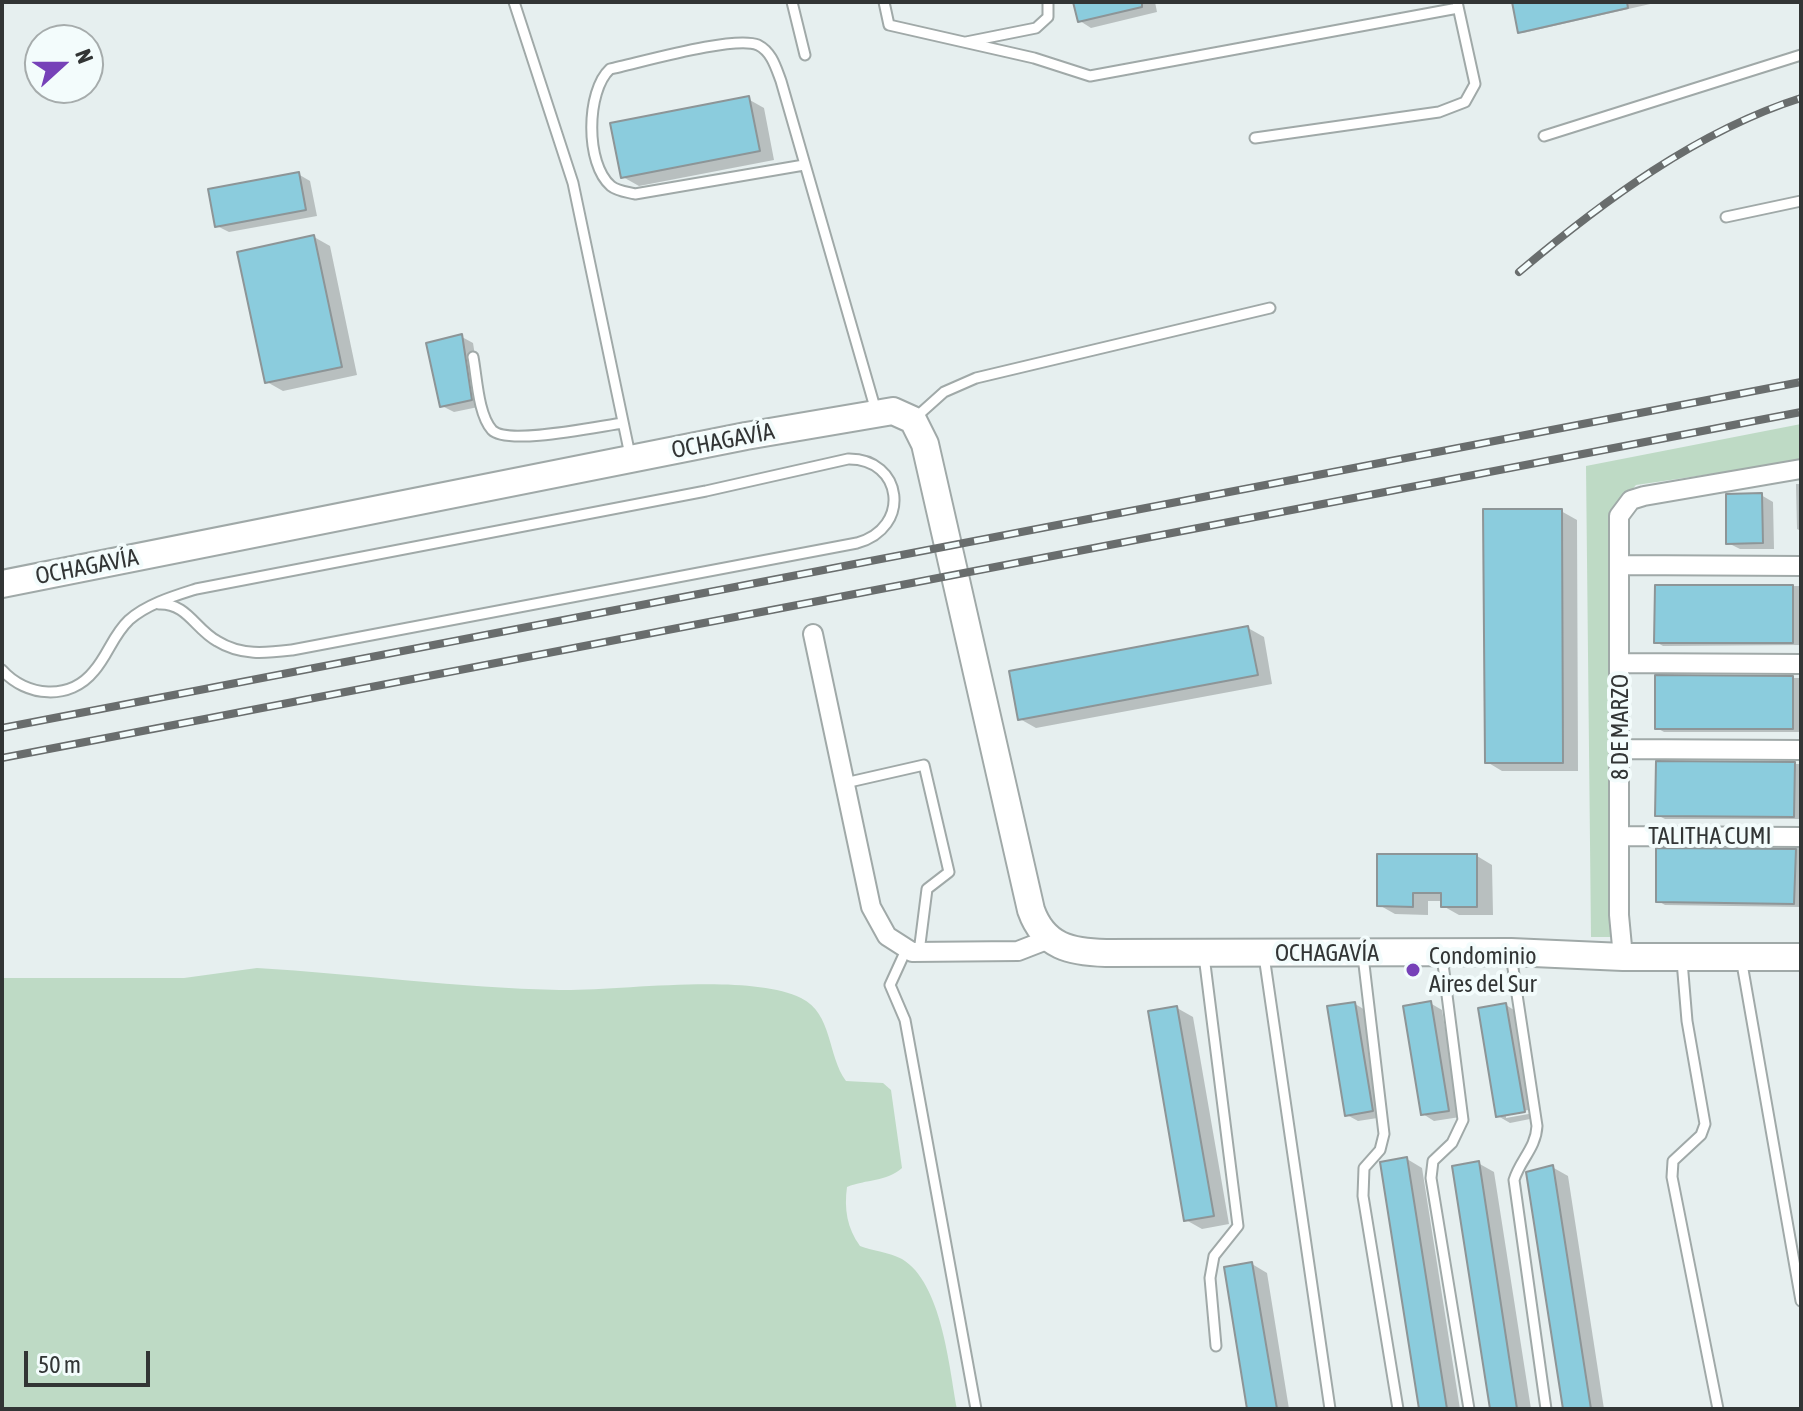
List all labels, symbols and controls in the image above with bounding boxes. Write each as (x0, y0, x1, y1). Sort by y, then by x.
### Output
north arrow (24, 24, 104, 104)
text: N (70, 45, 99, 67)
street label: OCHAGAVÍA (669, 417, 777, 465)
street label: OCHAGAVÍA (33, 543, 141, 591)
street label: 8 DE MARZO (1606, 674, 1634, 780)
street label: TALITHA CUMI (1648, 822, 1772, 850)
street label: OCHAGAVÍA (1275, 939, 1379, 967)
place label: Condominio Aires del Sur (1429, 942, 1537, 998)
marker: Condominio Aires del Sur (1404, 961, 1422, 979)
scale bar (28, 1335, 154, 1385)
text: 50 m (38, 1351, 81, 1378)

